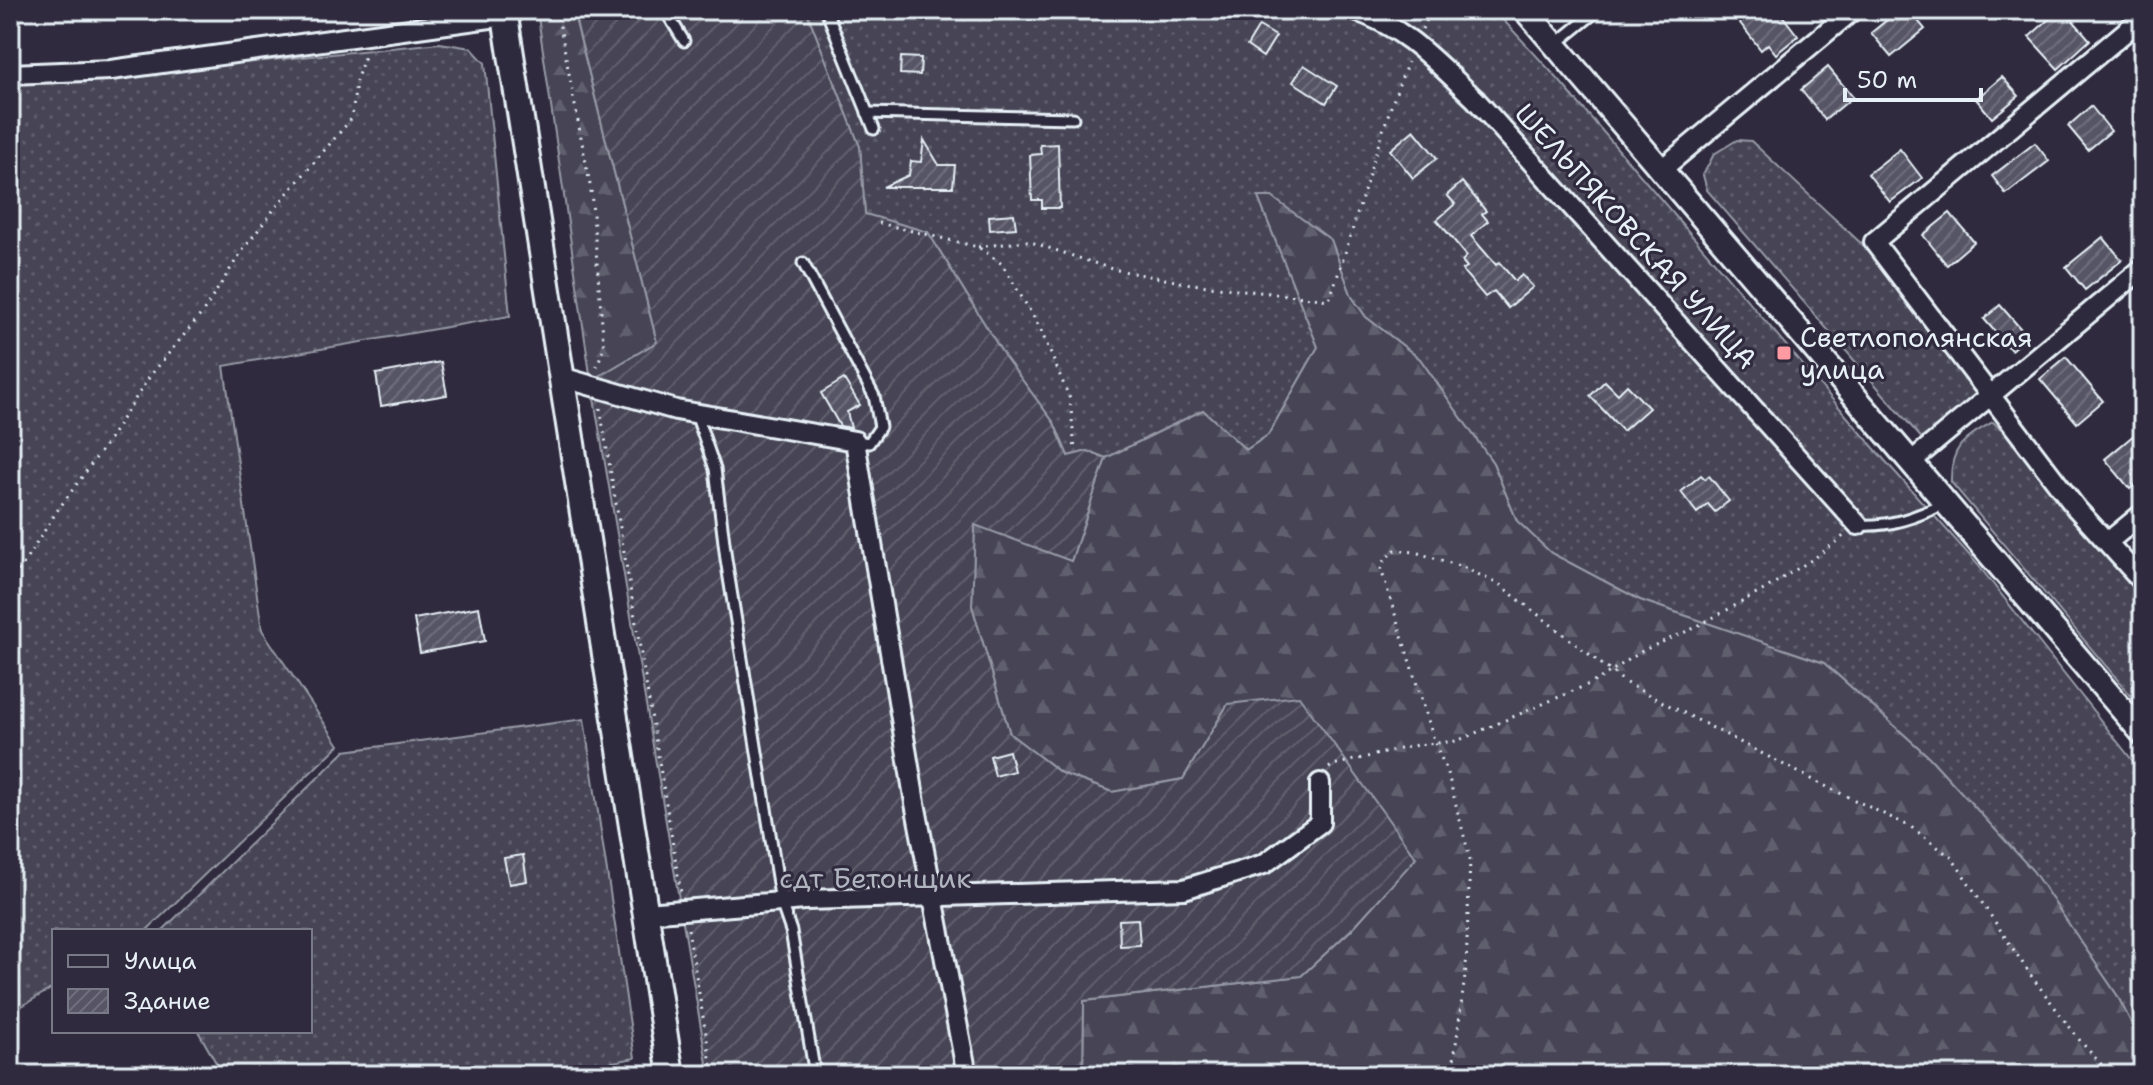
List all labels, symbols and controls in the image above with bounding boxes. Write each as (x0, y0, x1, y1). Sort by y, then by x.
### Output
scale bar (1845, 52, 1981, 102)
text: 50 m (1857, 64, 1917, 96)
street label: ШЕЛЬПЯКОВСКАЯ УЛИЦА (1506, 95, 1766, 377)
place label: Светлополянская улица (1800, 318, 2033, 388)
marker: Светлополянская улица (1775, 344, 1793, 362)
park label: сдт Бетонщик (779, 859, 971, 897)
legend (52, 929, 312, 1033)
text: Улица (124, 945, 197, 977)
text: Здание (124, 985, 211, 1017)

